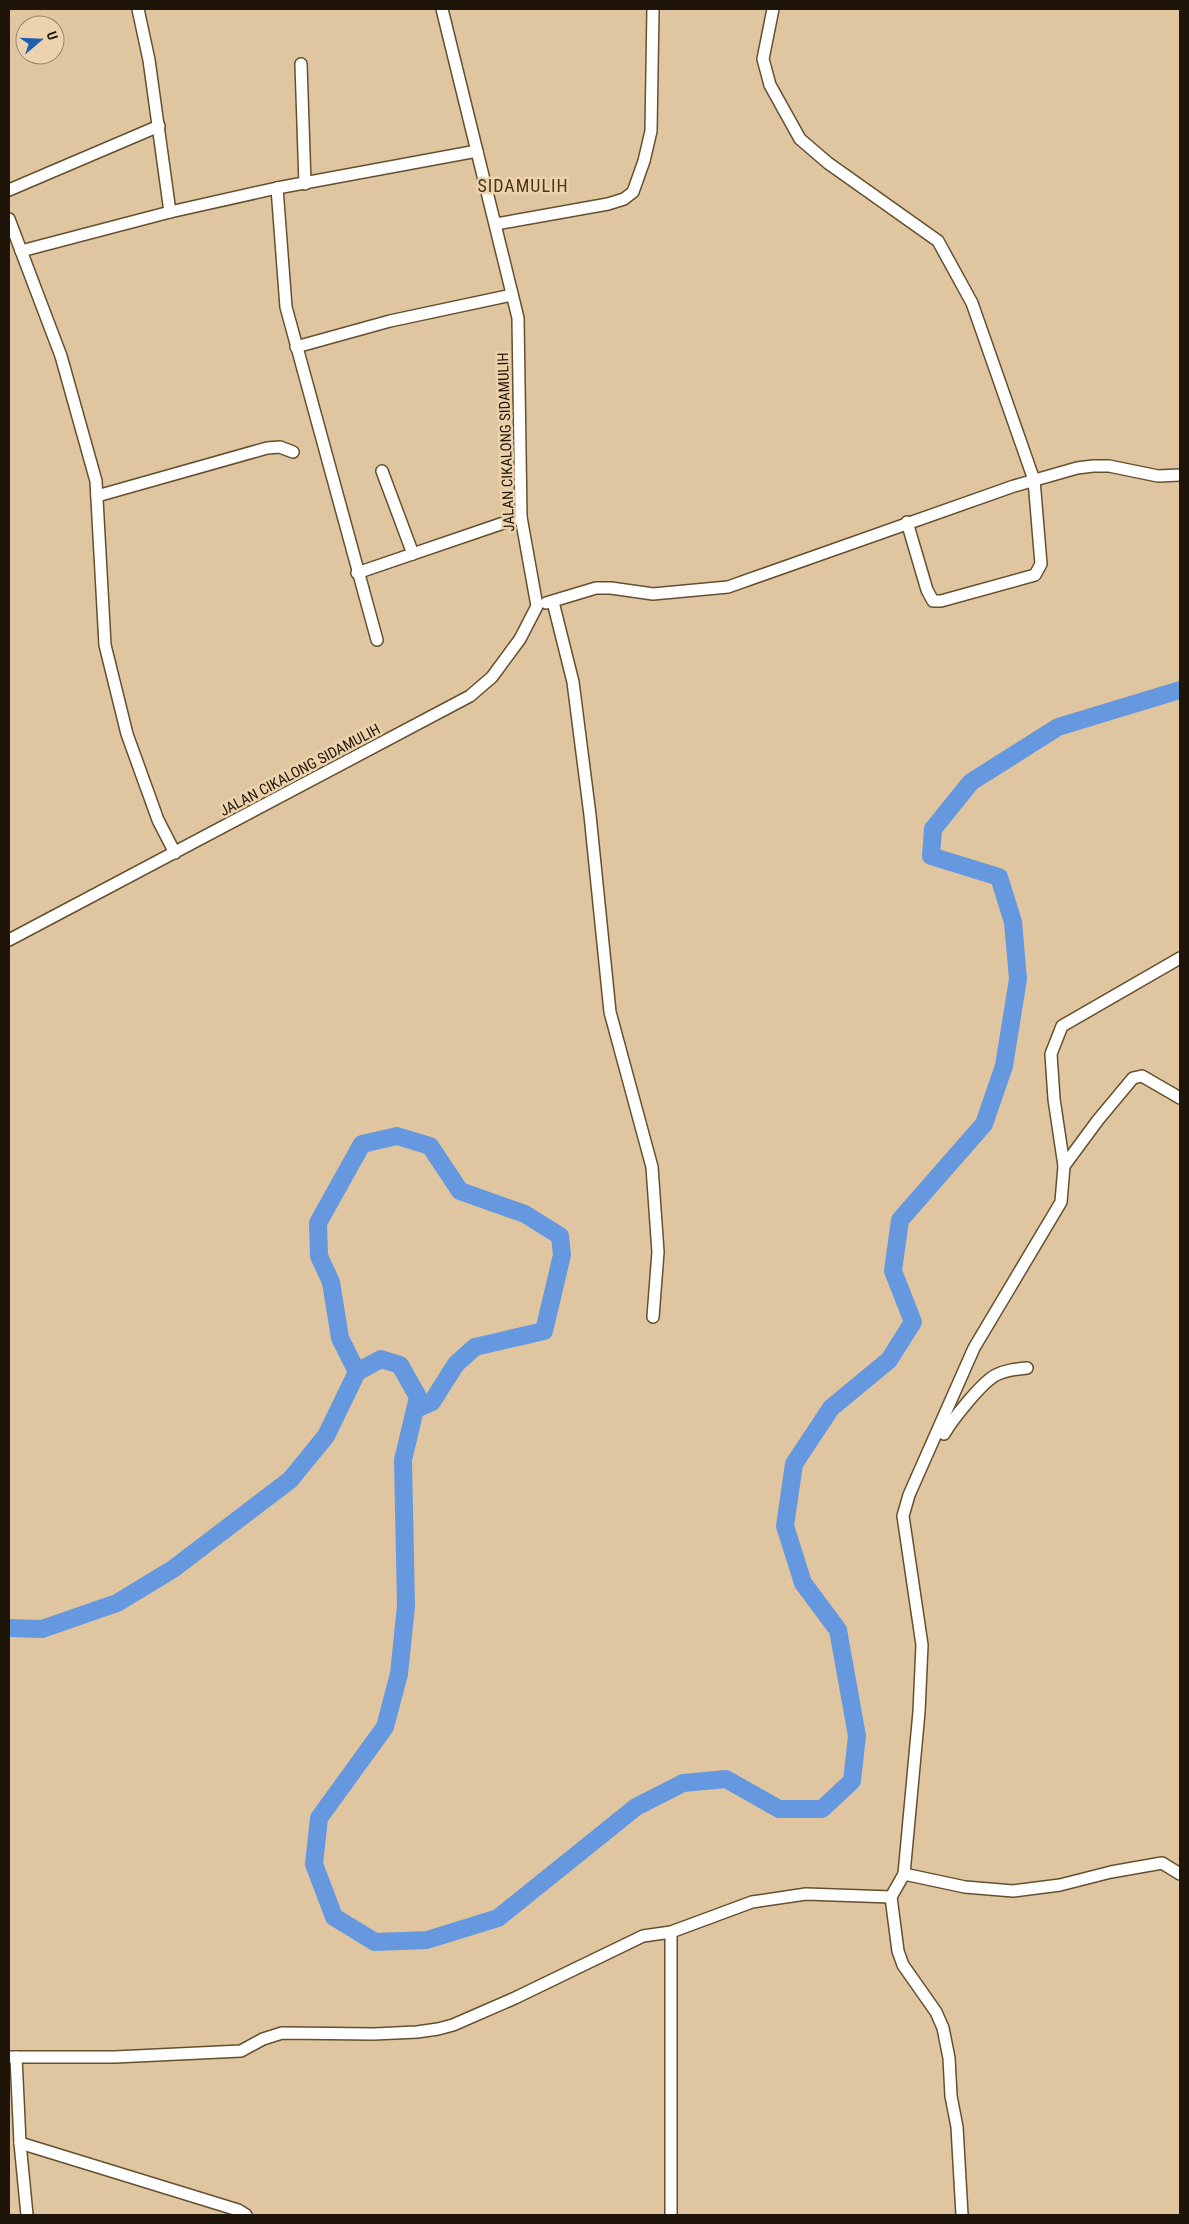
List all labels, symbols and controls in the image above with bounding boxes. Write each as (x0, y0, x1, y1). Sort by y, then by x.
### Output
north arrow (15, 15, 65, 65)
text: U (43, 29, 61, 42)
district label: SIDAMULIH (477, 175, 569, 196)
street label: JALAN CIKALONG SIDAMULIH (494, 352, 518, 532)
street label: JALAN CIKALONG SIDAMULIH (217, 720, 383, 820)

